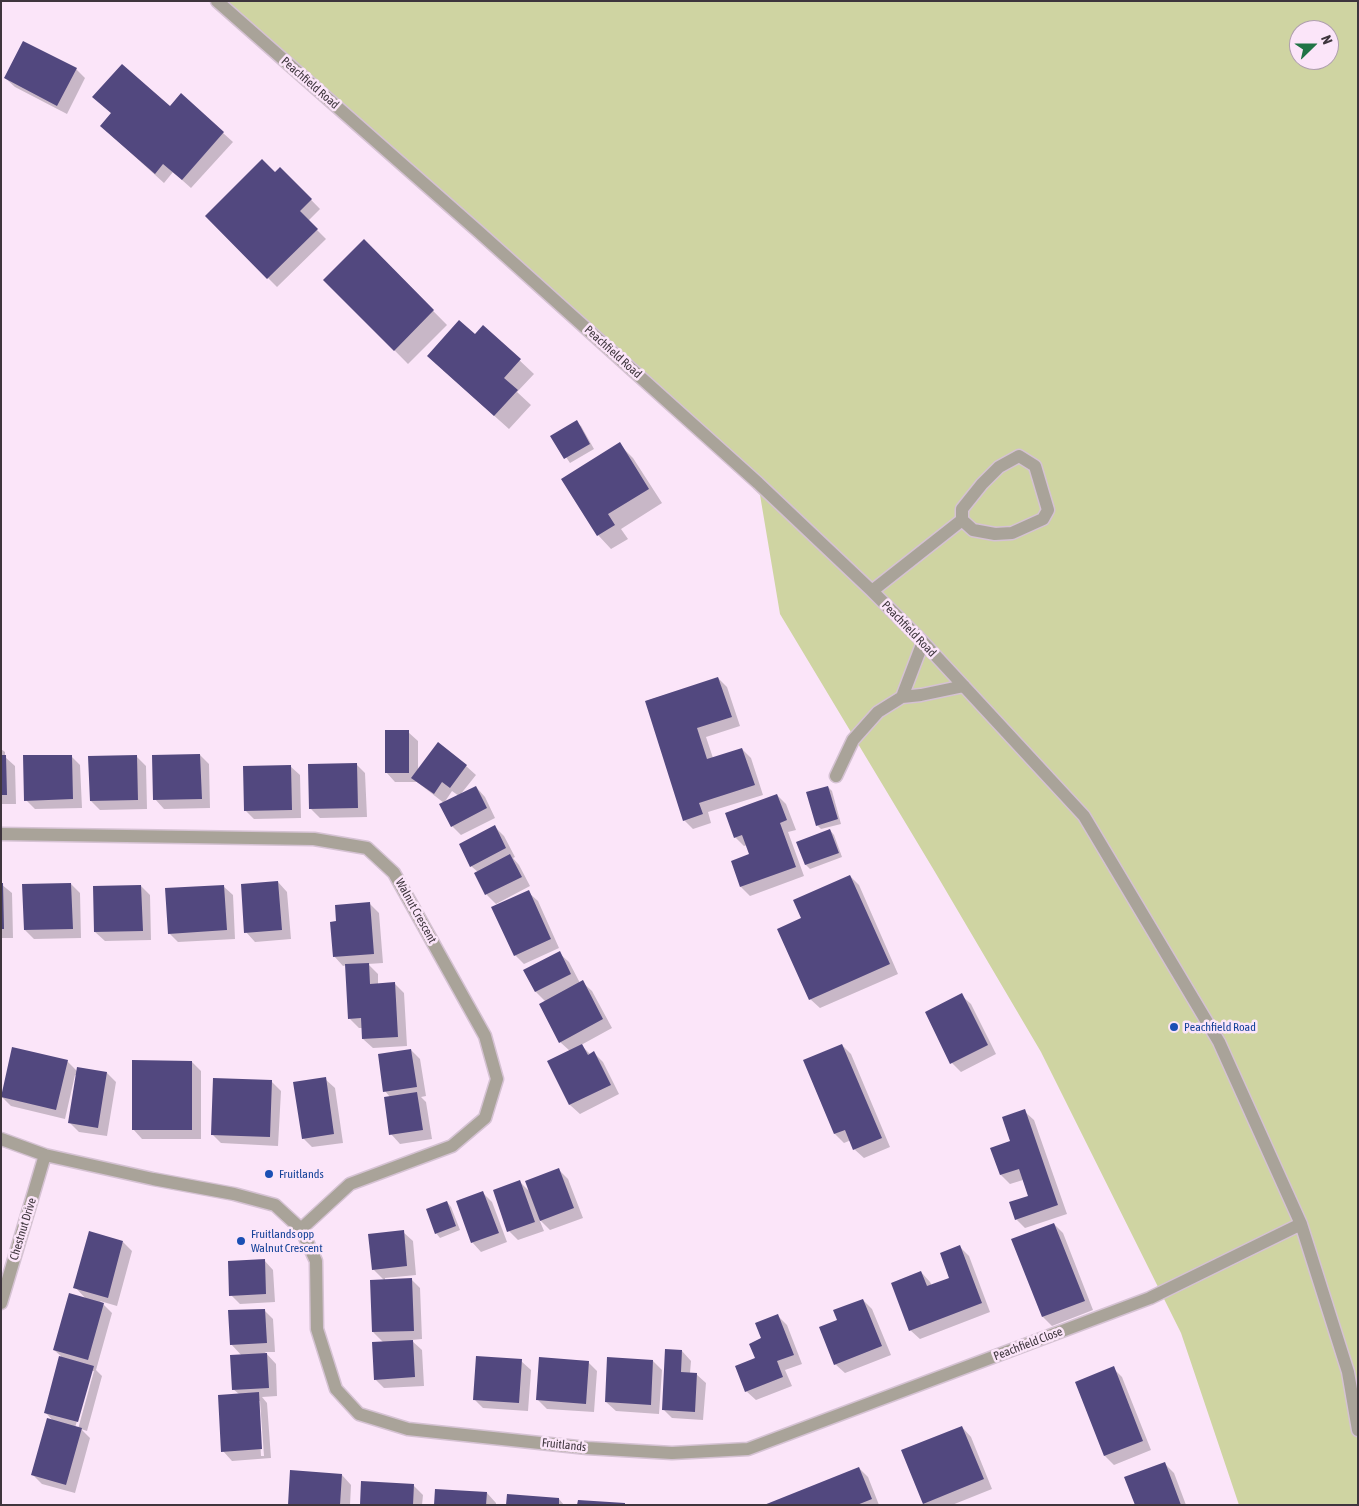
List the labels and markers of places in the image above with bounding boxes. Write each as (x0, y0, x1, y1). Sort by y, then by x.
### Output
place label: Peachfield Road (1184, 1020, 1256, 1034)
marker: Peachfield Road (1168, 1021, 1180, 1033)
place label: Fruitlands (279, 1167, 324, 1181)
marker: Fruitlands (263, 1168, 275, 1180)
place label: Fruitlands opp Walnut Crescent (251, 1227, 323, 1255)
marker: Fruitlands opp Walnut Crescent (235, 1235, 247, 1247)

